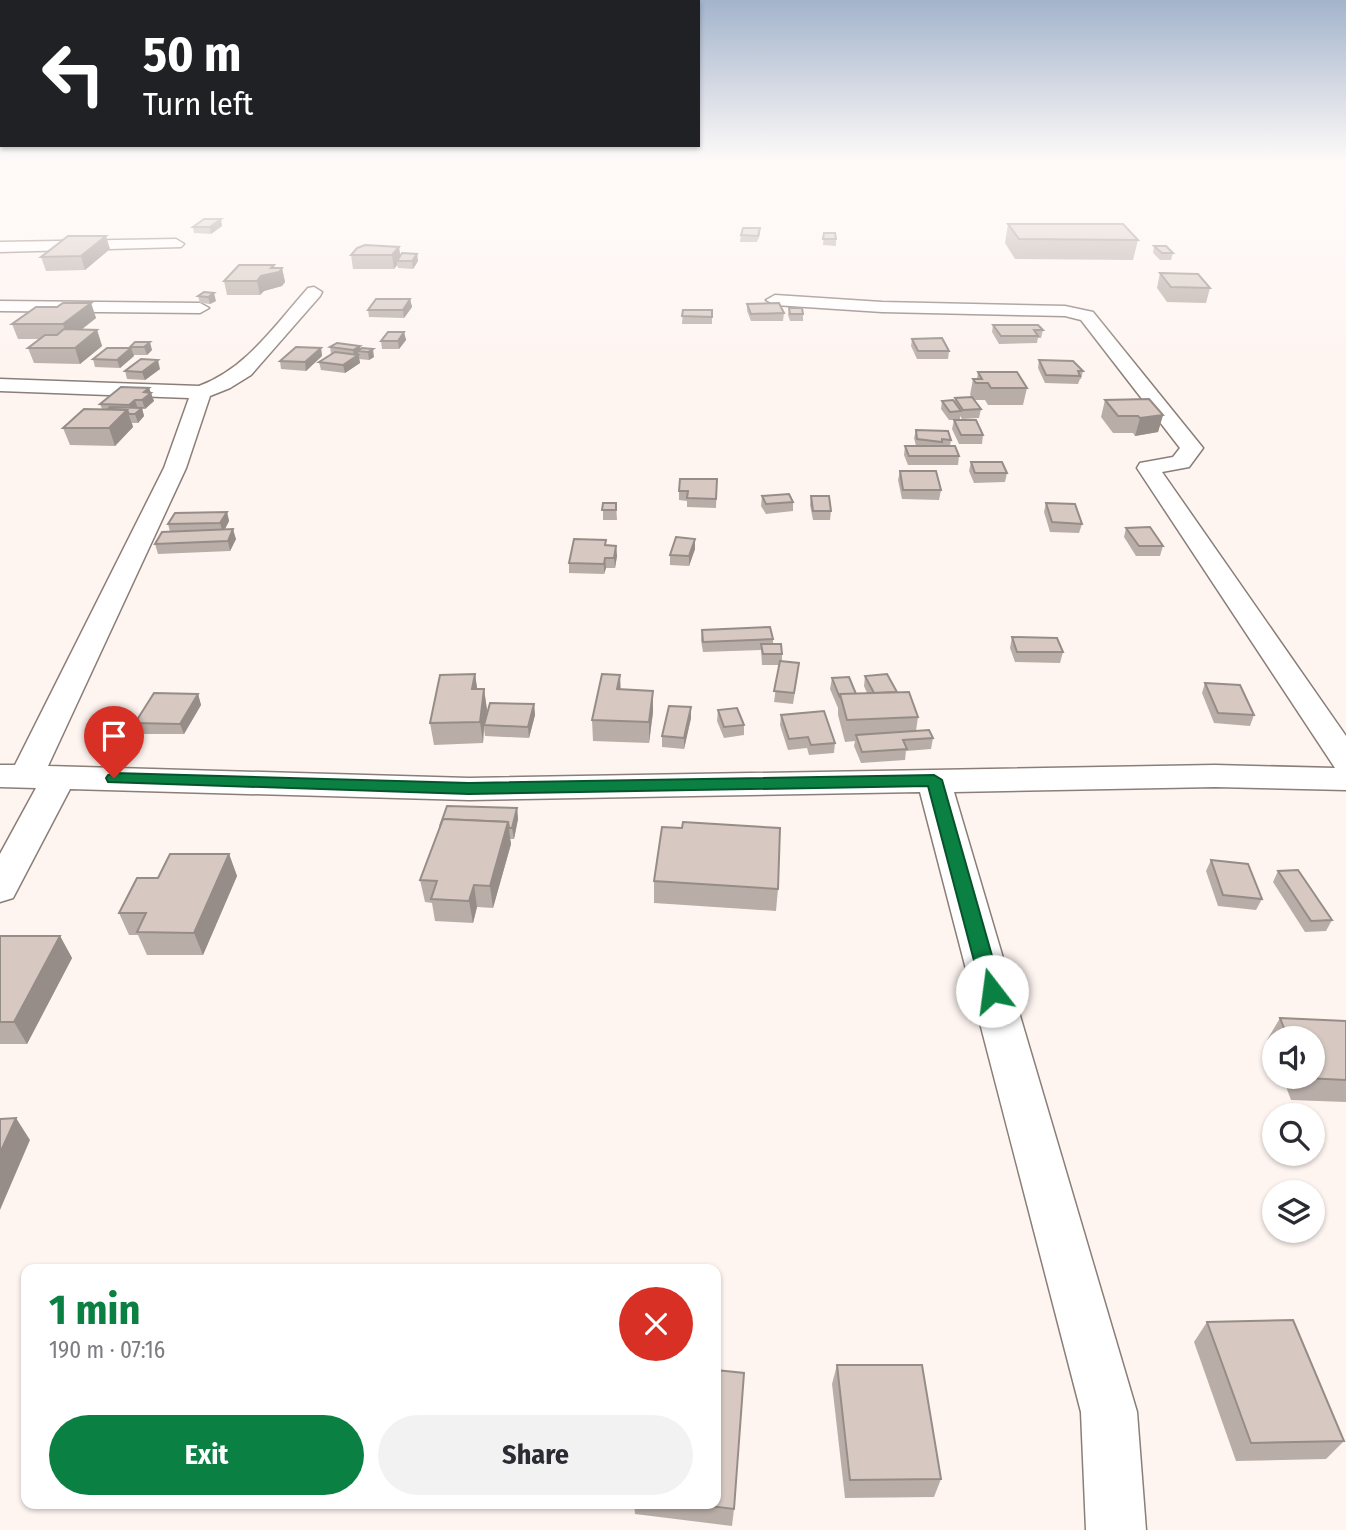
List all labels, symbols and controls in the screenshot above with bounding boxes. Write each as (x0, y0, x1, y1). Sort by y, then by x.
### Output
text: 50 m (143, 25, 241, 84)
icon: left (28, 28, 119, 119)
text: Turn left (143, 85, 253, 123)
pin (84, 706, 144, 778)
icon: arrive (95, 717, 133, 755)
position arrow (955, 954, 1029, 1028)
map controls (1262, 1026, 1325, 1243)
button: sound (1262, 1026, 1325, 1089)
button: search (1262, 1103, 1325, 1166)
button: layers (1262, 1180, 1325, 1243)
text: 1 min (49, 1285, 140, 1335)
button: close (619, 1287, 693, 1361)
text: 190 m · 07:16 (49, 1336, 165, 1364)
button: Exit (49, 1415, 364, 1495)
button: Share (378, 1415, 693, 1495)

